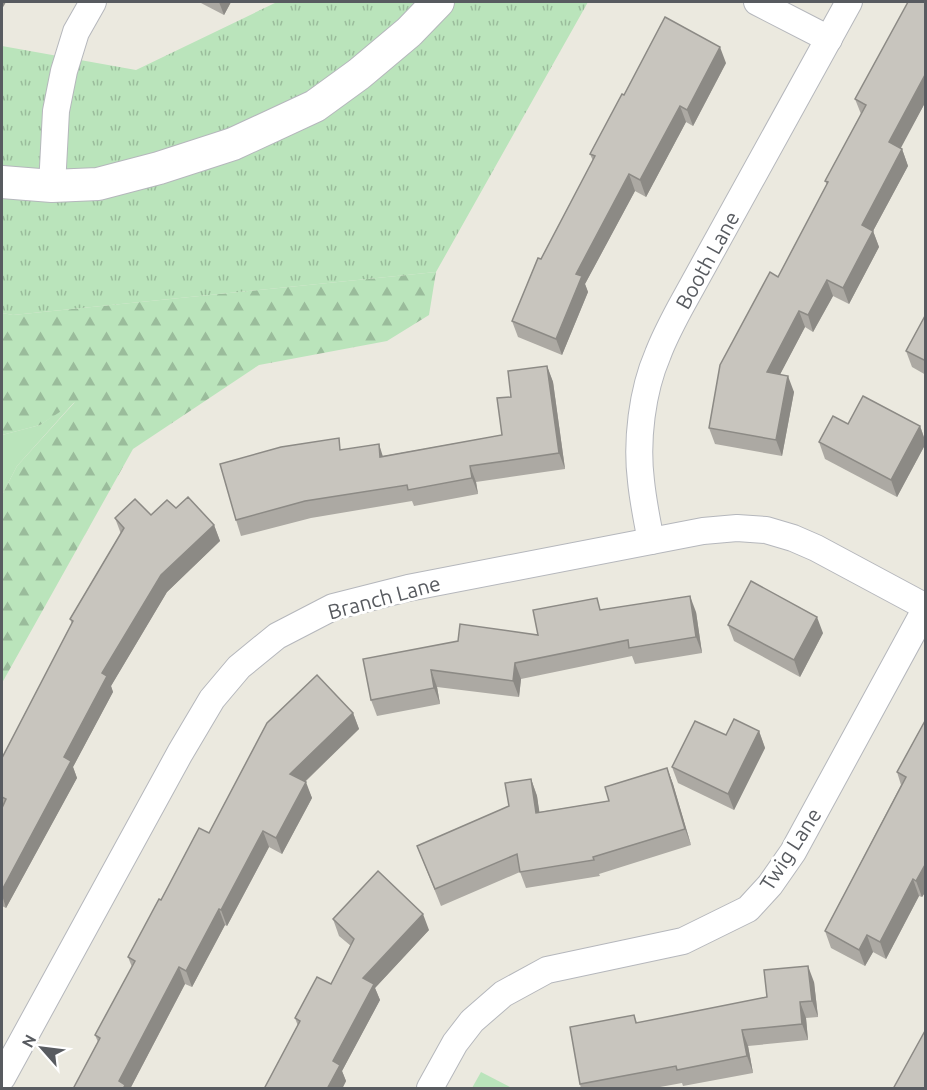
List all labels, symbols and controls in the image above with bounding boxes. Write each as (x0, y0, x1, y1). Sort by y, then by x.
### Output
street label: Booth Lane (670, 207, 744, 313)
street label: Branch Lane (325, 570, 443, 624)
street label: Twig Lane (754, 803, 826, 895)
north arrow (12, 1018, 72, 1078)
text: N (18, 1031, 40, 1050)

